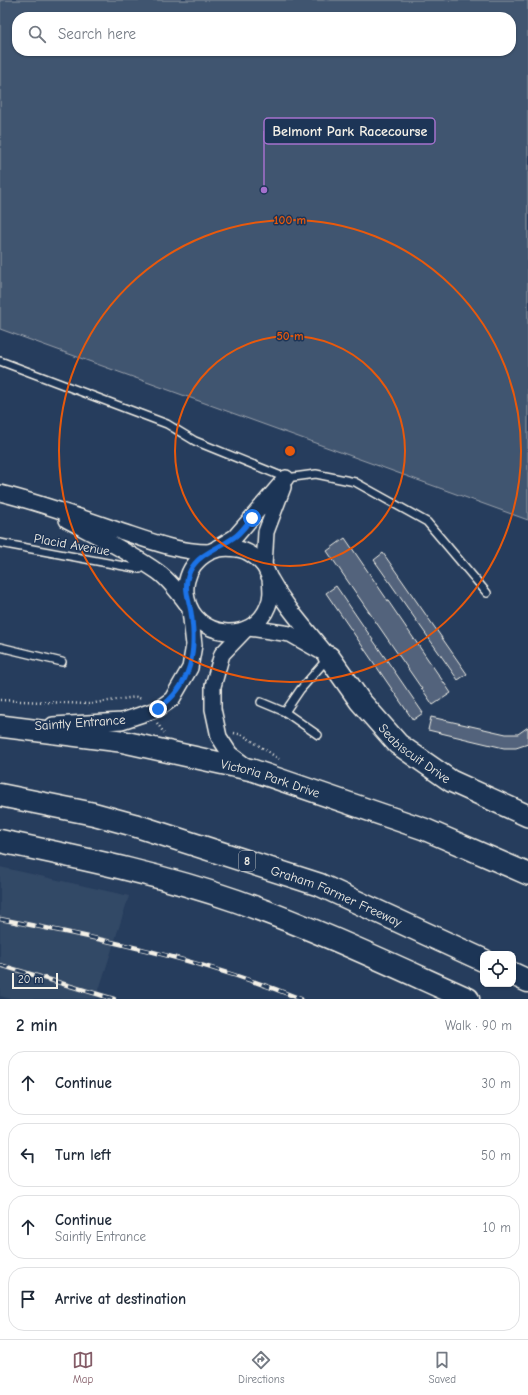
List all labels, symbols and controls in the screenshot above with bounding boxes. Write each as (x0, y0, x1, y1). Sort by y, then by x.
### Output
search box (12, 12, 516, 56)
icon: search (26, 23, 48, 45)
text: Search here (58, 25, 136, 43)
callout: Belmont Park Racecourse (264, 118, 435, 144)
text: Belmont Park Racecourse (273, 123, 428, 140)
text: 100 m (274, 213, 306, 227)
text: 50 m (276, 329, 304, 343)
centre of rings (283, 444, 297, 458)
route start (243, 509, 261, 527)
street label: Placid Avenue (33, 530, 112, 559)
route end (149, 700, 167, 718)
street label: Saintly Entrance (34, 712, 126, 733)
street label: Seabiscuit Drive (375, 721, 454, 787)
street label: Victoria Park Drive (219, 756, 322, 801)
road number: 8 (239, 851, 255, 871)
street label: Graham Farmer Freeway (269, 863, 404, 930)
map controls (480, 951, 516, 987)
button: locate (480, 951, 516, 987)
scale bar (12, 971, 58, 990)
text: 20 m (18, 973, 43, 986)
text: 2 min (16, 1016, 57, 1035)
text: Walk · 90 m (445, 1018, 512, 1033)
icon: ahead (17, 1072, 39, 1094)
text: Continue (55, 1074, 112, 1092)
text: 30 m (481, 1076, 511, 1091)
icon: left (17, 1144, 39, 1166)
text: Turn left (55, 1146, 111, 1164)
text: 50 m (481, 1148, 511, 1163)
text: Continue (55, 1211, 112, 1229)
icon: ahead (17, 1216, 39, 1238)
text: 10 m (483, 1220, 511, 1235)
text: Saintly Entrance (55, 1229, 146, 1244)
icon: arrive (17, 1288, 39, 1310)
text: Arrive at destination (55, 1290, 186, 1308)
tab: Map (72, 1349, 94, 1386)
tab: Directions (238, 1349, 285, 1386)
tab: Saved (429, 1349, 456, 1386)

